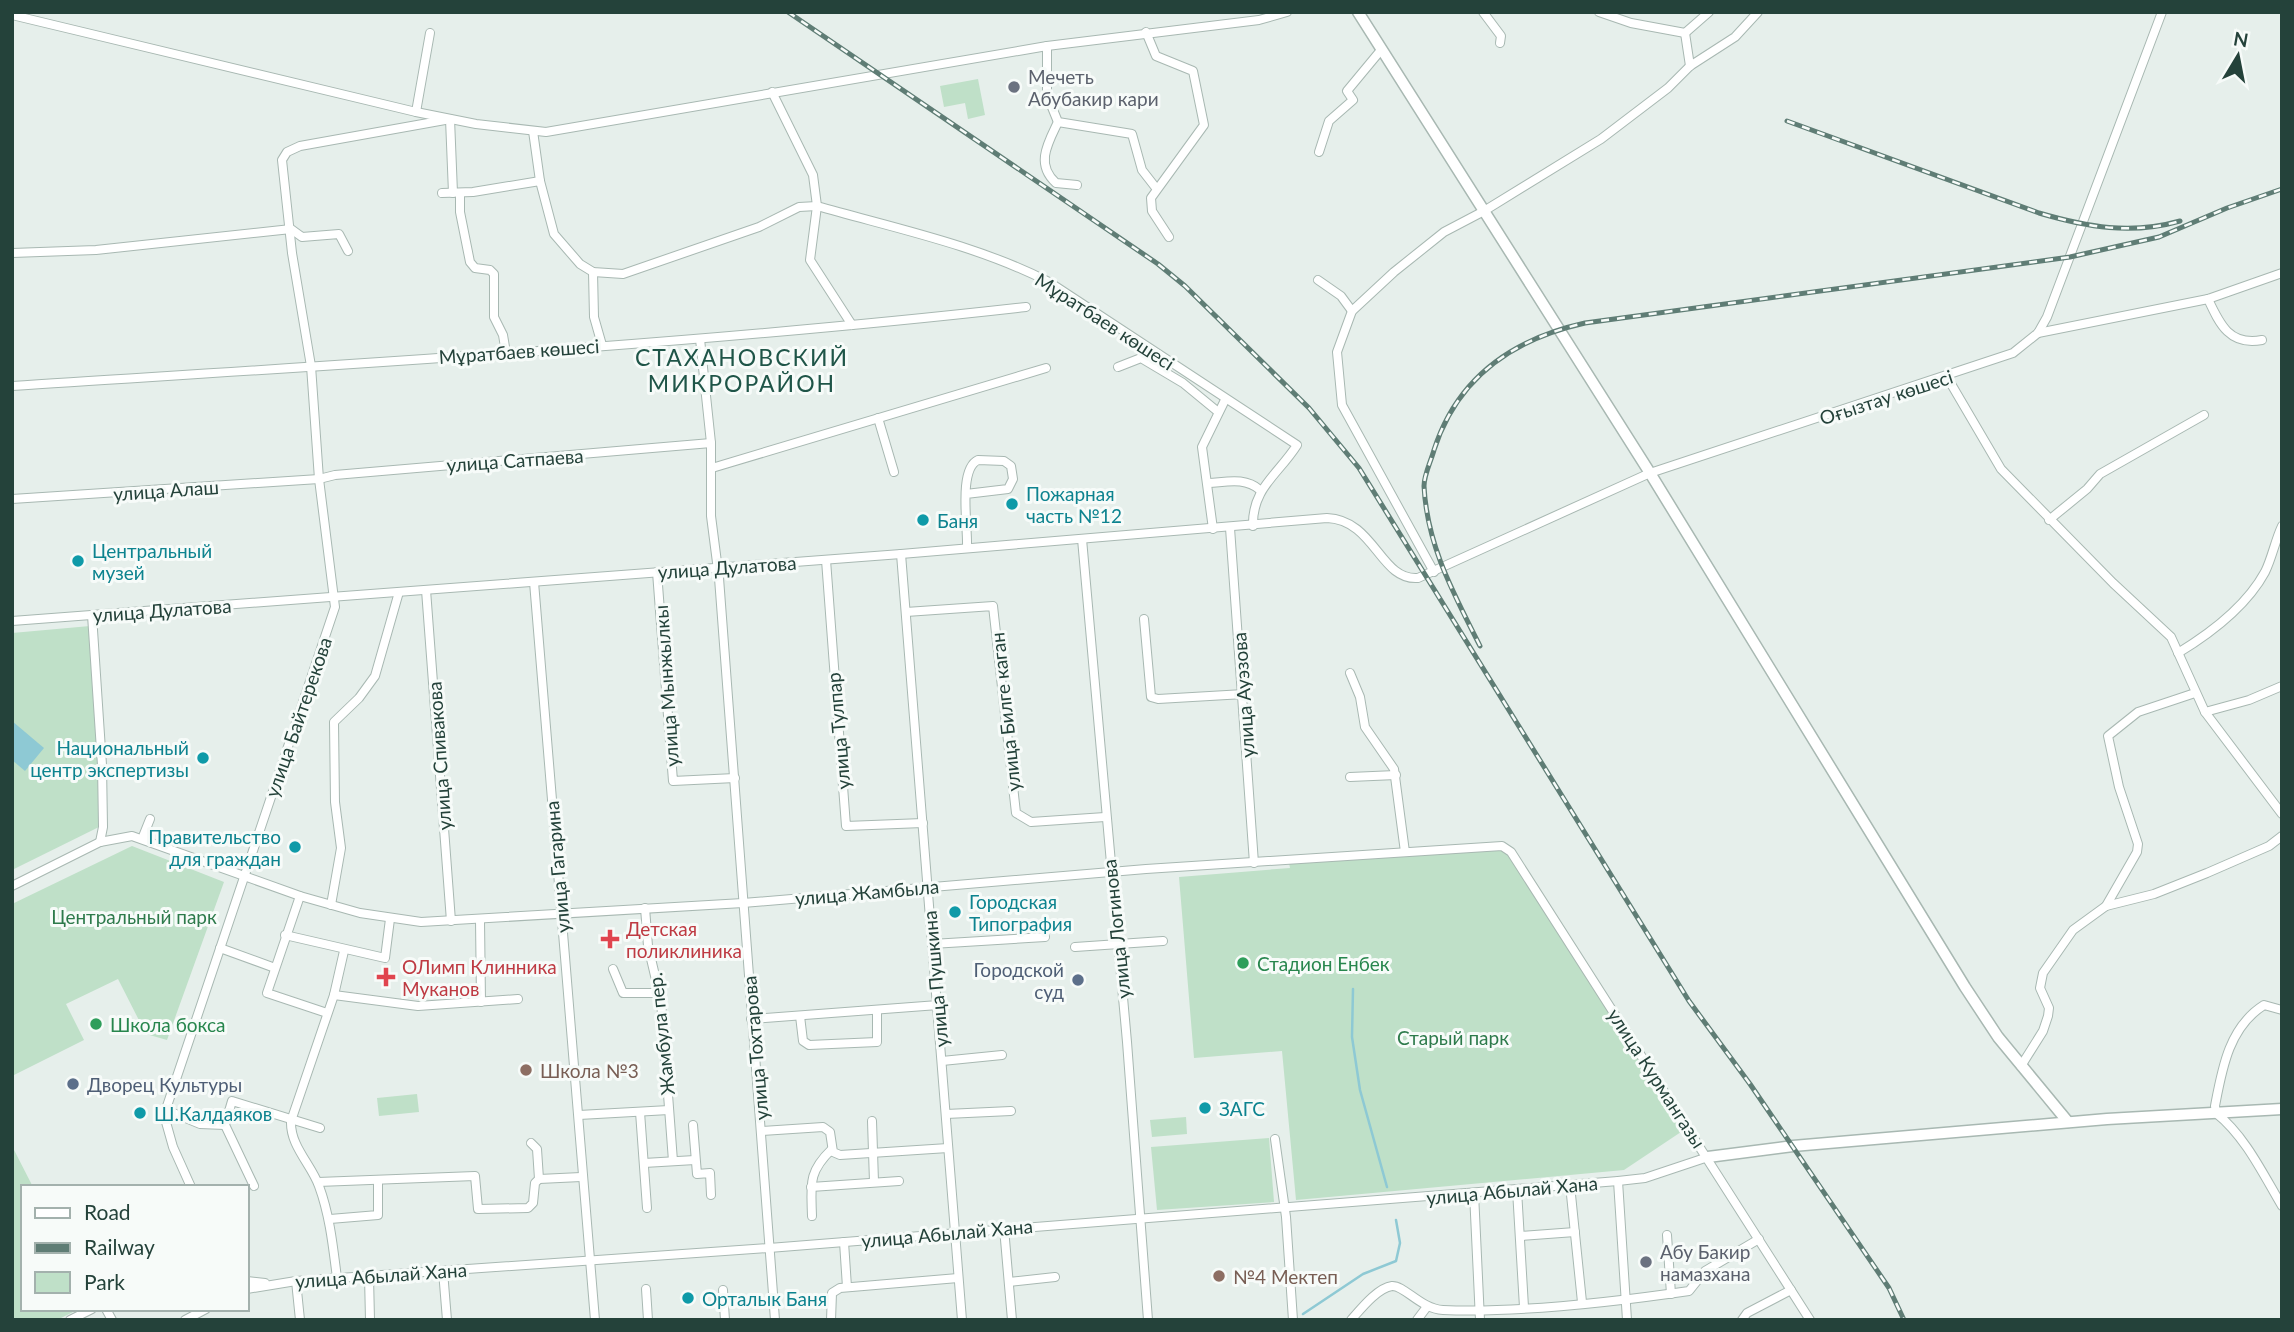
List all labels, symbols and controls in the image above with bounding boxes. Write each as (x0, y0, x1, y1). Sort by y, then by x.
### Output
north arrow (2203, 21, 2273, 91)
text: N (2232, 26, 2250, 51)
place label: Мечеть Абубакир кари (1028, 65, 1159, 110)
marker: Мечеть Абубакир кари (1006, 79, 1022, 95)
street label: Мұратбаев көшесі (1031, 267, 1179, 375)
street label: Мұратбаев көшесі (438, 334, 600, 368)
district label: СТАХАНОВСКИЙ МИКРОРАЙОН (635, 343, 849, 397)
street label: Оғызтау көшесі (1816, 365, 1956, 429)
street label: улица Сатпаева (446, 444, 584, 476)
street label: улица Алаш (112, 475, 220, 505)
place label: Пожарная часть №12 (1026, 482, 1122, 527)
marker: Пожарная часть №12 (1004, 496, 1020, 512)
place label: Баня (937, 509, 978, 532)
marker: Баня (915, 512, 931, 528)
place label: Центральный музей (92, 539, 212, 584)
street label: улица Дулатова (657, 551, 797, 583)
marker: Центральный музей (70, 553, 86, 569)
street label: улица Дулатова (92, 594, 232, 626)
street label: улица Мынжылкы (649, 604, 683, 768)
street label: улица Билге каган (985, 631, 1025, 793)
street label: улица Ауэзова (1227, 631, 1259, 759)
street label: улица Байтерекова (260, 634, 336, 800)
street label: улица Тулпар (821, 672, 855, 790)
street label: улица Спивакова (422, 681, 456, 831)
place label: Национальный центр экспертизы (30, 736, 189, 781)
marker: Национальный центр экспертизы (195, 750, 211, 766)
street label: улица Гагарина (540, 800, 574, 934)
place label: Правительство для граждан (148, 825, 281, 870)
marker: Правительство для граждан (287, 839, 303, 855)
street label: улица Логинова (1097, 858, 1135, 1000)
street label: улица Жамбыла (794, 874, 940, 910)
place label: Городская Типография (969, 890, 1072, 935)
marker: Городская Типография (947, 904, 963, 920)
park label: Центральный парк (51, 905, 217, 928)
street label: улица Пушкина (918, 910, 952, 1048)
place label: Детская поликлиника (626, 917, 742, 962)
marker: Детская поликлиника (600, 929, 620, 949)
place label: Стадион Енбек (1257, 952, 1390, 975)
place label: ОЛимп Клинника Муканов (402, 955, 557, 1000)
marker: Стадион Енбек (1235, 955, 1251, 971)
place label: Городской суд (973, 958, 1064, 1003)
marker: ОЛимп Клинника Муканов (376, 967, 396, 987)
street label: Жамбула пер. (643, 971, 679, 1097)
marker: Городской суд (1070, 972, 1086, 988)
street label: улица Тохтарова (737, 975, 773, 1121)
street label: улица Курмангазы (1603, 1004, 1711, 1152)
place label: Школа бокса (110, 1013, 226, 1036)
marker: Школа бокса (88, 1016, 104, 1032)
park label: Старый парк (1397, 1026, 1509, 1049)
place label: Школа №3 (540, 1059, 639, 1082)
marker: Школа №3 (518, 1062, 534, 1078)
place label: Дворец Культуры (87, 1073, 242, 1096)
marker: Дворец Культуры (65, 1076, 81, 1092)
place label: ЗАГС (1219, 1097, 1265, 1120)
marker: ЗАГС (1197, 1100, 1213, 1116)
place label: Ш.Калдаяков (154, 1102, 272, 1125)
marker: Ш.Калдаяков (132, 1105, 148, 1121)
street label: улица Абылай Хана (1425, 1171, 1599, 1209)
legend (21, 1185, 248, 1311)
text: Road (84, 1199, 131, 1224)
street label: улица Абылай Хана (860, 1214, 1034, 1252)
text: Railway (84, 1234, 155, 1259)
place label: Абу Бакир намазхана (1660, 1240, 1750, 1285)
marker: Абу Бакир намазхана (1638, 1254, 1654, 1270)
street label: улица Абылай Хана (294, 1258, 468, 1292)
place label: №4 Мектеп (1233, 1265, 1338, 1288)
marker: №4 Мектеп (1211, 1268, 1227, 1284)
text: Park (84, 1269, 125, 1294)
place label: Орталык Баня (702, 1287, 827, 1310)
marker: Орталык Баня (680, 1290, 696, 1306)

